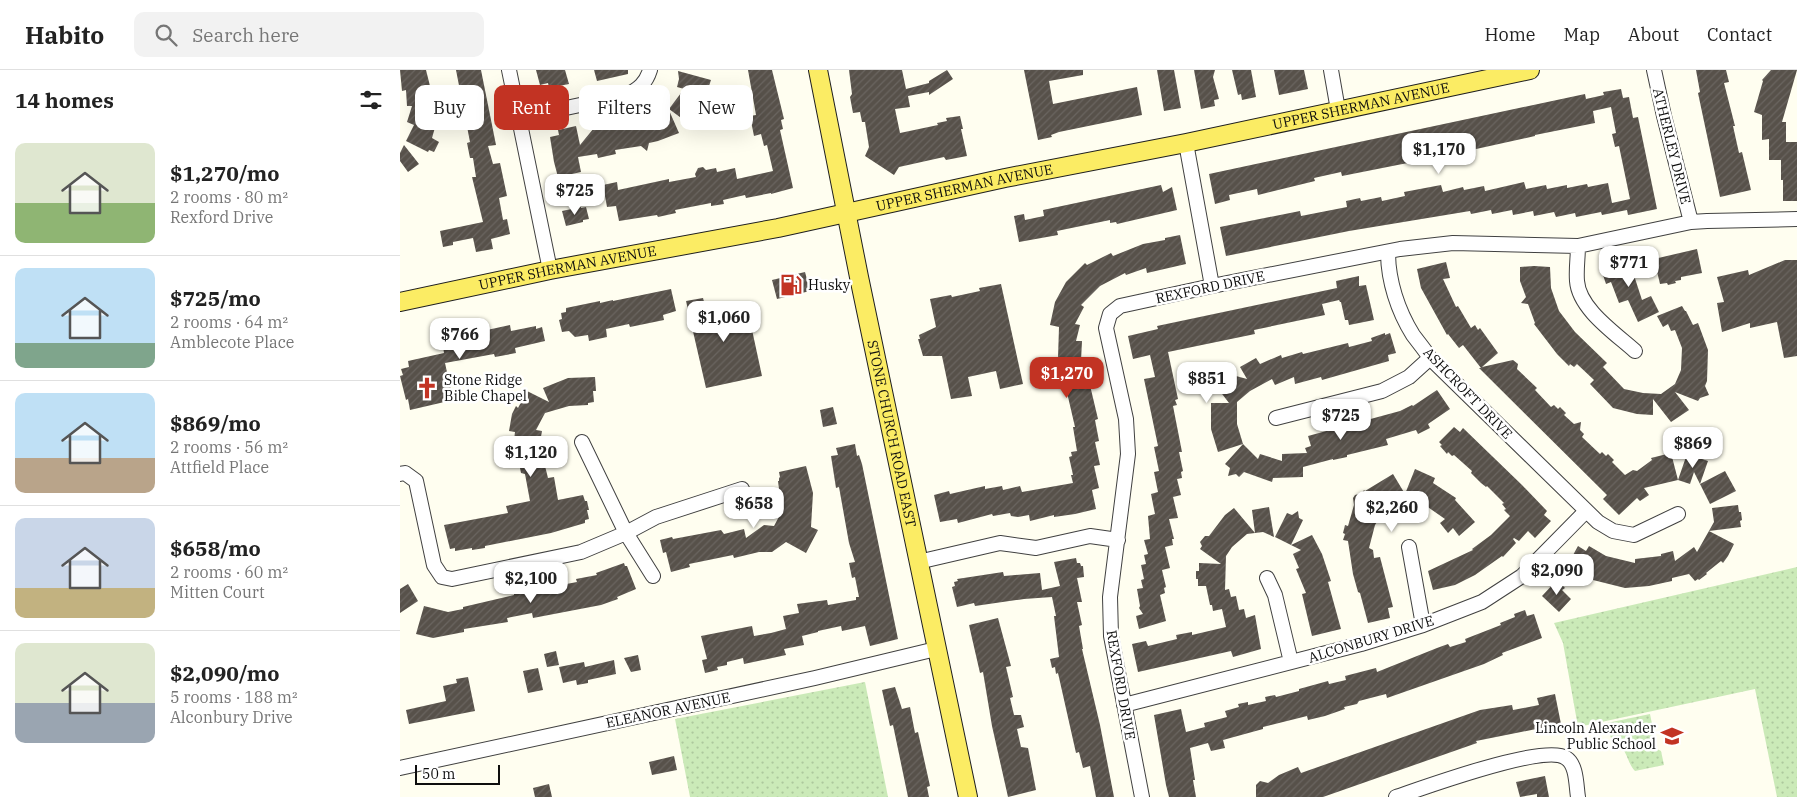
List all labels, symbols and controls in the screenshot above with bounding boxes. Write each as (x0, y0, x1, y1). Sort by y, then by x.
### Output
search box (134, 12, 484, 57)
text: Habito (25, 19, 104, 51)
icon: search (152, 21, 180, 49)
text: Search here (192, 23, 299, 47)
text: Home (1484, 23, 1536, 46)
text: Map (1564, 23, 1600, 46)
text: About (1628, 23, 1679, 46)
text: Contact (1707, 23, 1772, 46)
street label: UPPER SHERMAN AVENUE (1271, 78, 1451, 133)
chip: Buy (415, 85, 484, 130)
chip: Rent (494, 85, 569, 130)
chip: Filters (579, 85, 670, 130)
chip: New (680, 85, 753, 130)
text: 14 homes (15, 86, 114, 114)
icon: filters (357, 86, 385, 114)
street label: ATHERLEY DRIVE (1649, 86, 1695, 206)
pin: $1,170 (1398, 132, 1480, 175)
text: $1,170 (1413, 139, 1465, 159)
text: $1,270/mo (170, 159, 279, 187)
street label: UPPER SHERMAN AVENUE (874, 160, 1054, 215)
icon: home (55, 163, 115, 223)
pin: $725 (545, 174, 605, 216)
text: $725 (556, 180, 594, 200)
text: 2 rooms · 80 m² (170, 187, 288, 207)
text: Rexford Drive (170, 207, 273, 227)
street label: UPPER SHERMAN AVENUE (477, 242, 658, 294)
pin: $771 (1599, 246, 1659, 288)
text: $771 (1610, 252, 1648, 272)
street label: REXFORD DRIVE (1154, 267, 1266, 307)
fuel station icon: Husky (778, 272, 804, 298)
place label: Husky (808, 276, 851, 294)
text: $725/mo (170, 284, 261, 312)
icon: home (55, 288, 115, 348)
pin: $1,060 (683, 300, 765, 343)
text: $1,060 (698, 307, 750, 327)
text: 2 rooms · 64 m² (170, 312, 288, 332)
pin: $766 (430, 318, 490, 360)
text: $766 (441, 324, 479, 344)
text: Amblecote Place (170, 332, 294, 352)
street label: STONE CHURCH ROAD EAST (863, 338, 920, 529)
street label: ASHCROFT DRIVE (1420, 343, 1516, 443)
pin: $1,270 (1026, 356, 1108, 399)
pin: $851 (1177, 362, 1237, 404)
text: $1,270 (1041, 363, 1093, 383)
text: $851 (1188, 368, 1226, 388)
place label: Stone Ridge Bible Chapel (444, 371, 527, 405)
church icon: Stone Ridge Bible Chapel (414, 375, 440, 401)
pin: $725 (1311, 398, 1371, 441)
text: $725 (1322, 405, 1360, 425)
text: $869/mo (170, 409, 261, 437)
icon: home (55, 413, 115, 473)
pin: $869 (1663, 426, 1723, 469)
text: $869 (1674, 433, 1712, 453)
pin: $1,120 (490, 436, 572, 478)
text: 2 rooms · 56 m² (170, 437, 288, 457)
text: $1,120 (505, 442, 557, 462)
text: Attfield Place (170, 457, 269, 477)
pin: $658 (724, 486, 784, 529)
pin: $2,260 (1351, 490, 1433, 533)
text: $658 (735, 493, 773, 513)
text: $2,260 (1366, 497, 1418, 517)
text: $658/mo (170, 534, 261, 562)
icon: home (55, 538, 115, 598)
pin: $2,090 (1516, 554, 1598, 596)
text: $2,090 (1531, 560, 1583, 580)
text: 2 rooms · 60 m² (170, 562, 288, 582)
pin: $2,100 (490, 562, 572, 604)
text: $2,100 (505, 568, 557, 588)
text: Mitten Court (170, 582, 265, 602)
street label: ALCONBURY DRIVE (1306, 611, 1436, 667)
street label: REXFORD DRIVE (1102, 629, 1140, 741)
text: $2,090/mo (170, 659, 279, 687)
icon: home (55, 663, 115, 723)
text: 5 rooms · 188 m² (170, 687, 298, 707)
street label: ELEANOR AVENUE (604, 688, 732, 732)
text: Alconbury Drive (170, 707, 293, 727)
place label: Lincoln Alexander Public School (1535, 719, 1657, 753)
school or university icon: Lincoln Alexander Public School (1659, 723, 1685, 749)
scale bar (415, 762, 500, 785)
text: 50 m (422, 765, 455, 783)

